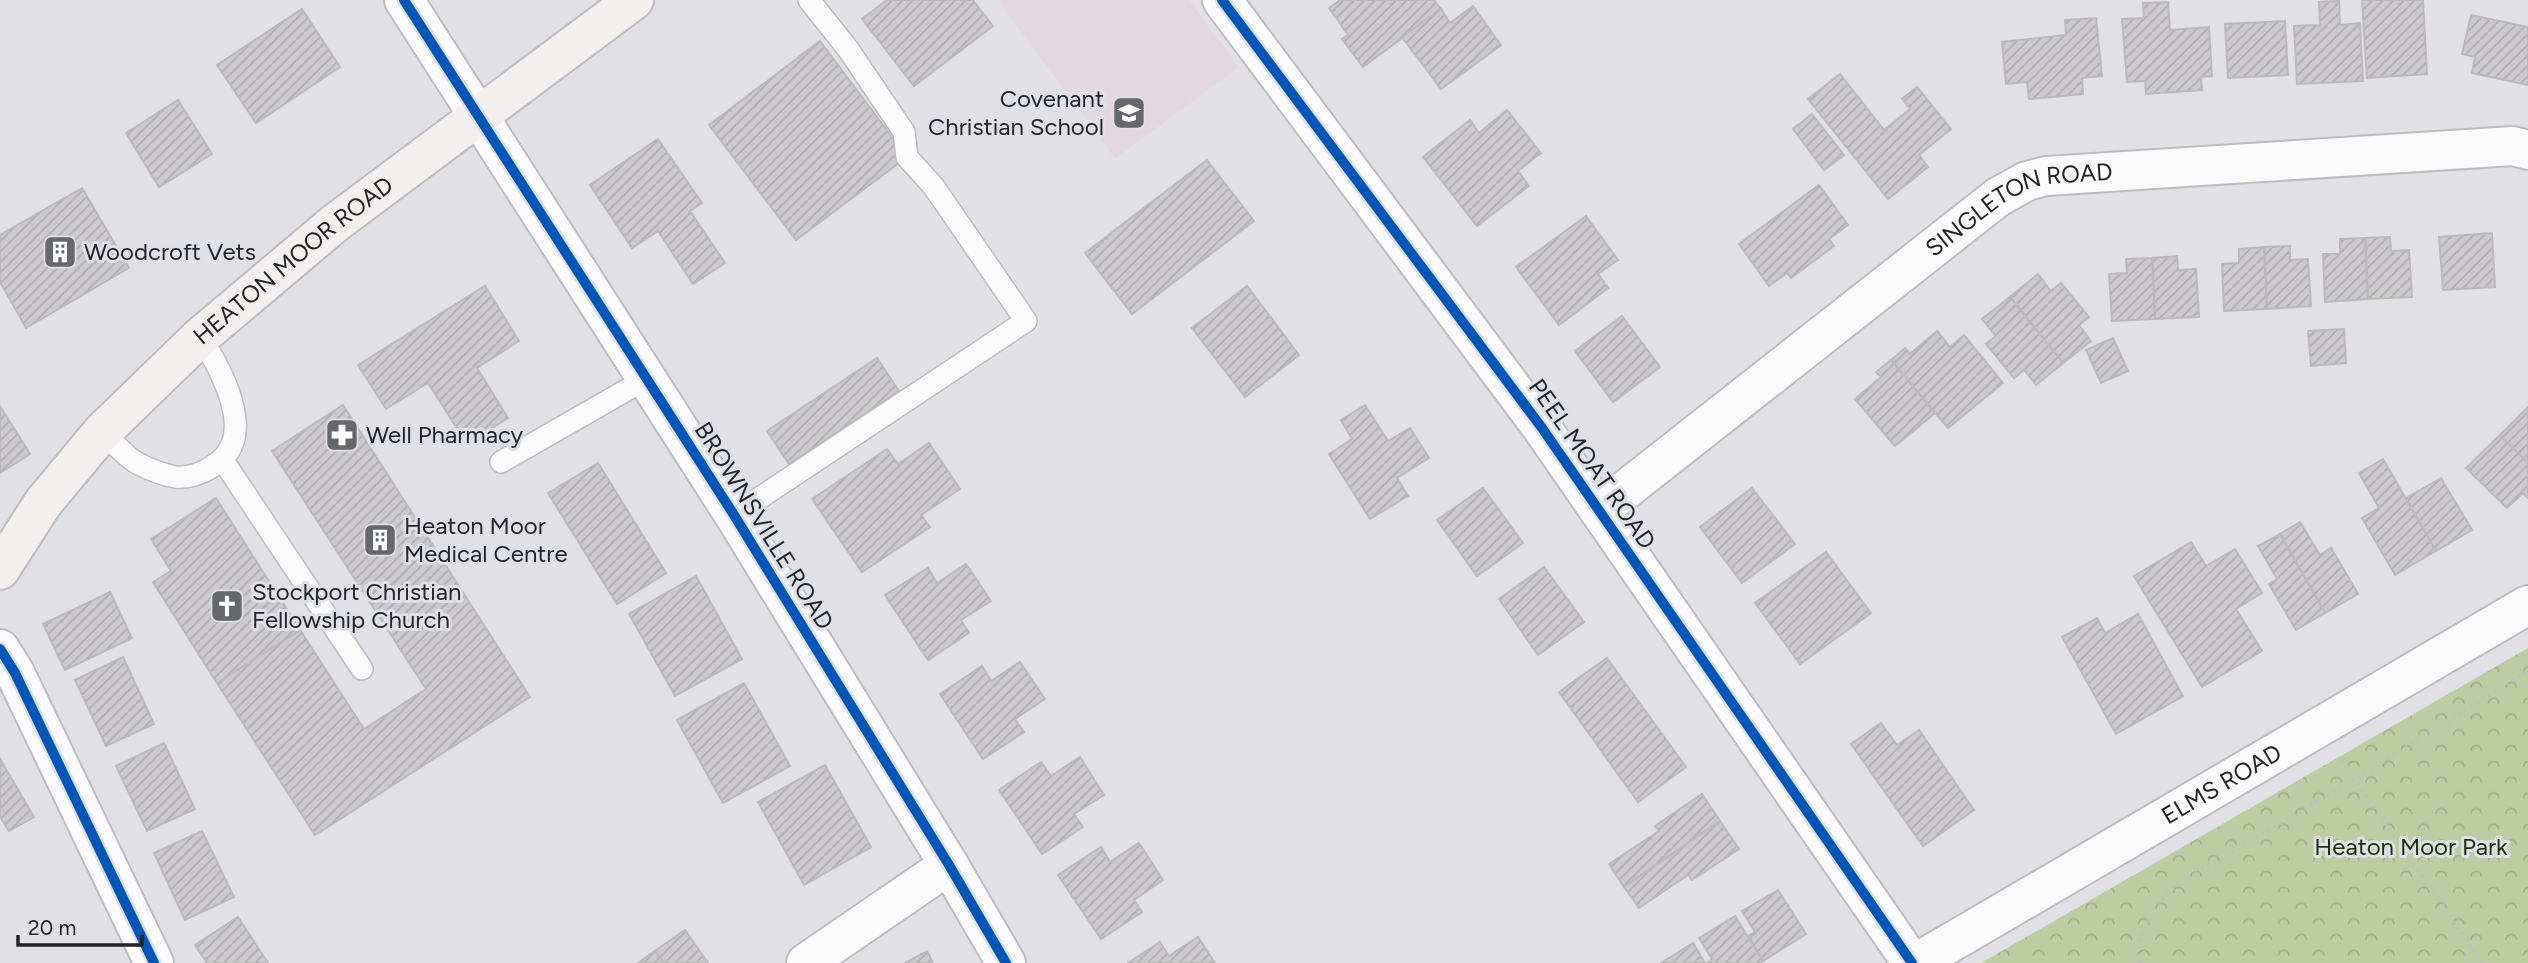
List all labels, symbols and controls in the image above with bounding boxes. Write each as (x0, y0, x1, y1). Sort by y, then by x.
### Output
place label: Covenant Christian School (928, 84, 1104, 141)
school or university icon: Covenant Christian School (1110, 94, 1148, 132)
street label: SINGLETON ROAD (1919, 157, 2113, 262)
street label: HEATON MOOR ROAD (187, 170, 399, 350)
building icon: Woodcroft Vets (41, 233, 79, 271)
place label: Woodcroft Vets (84, 237, 256, 266)
street label: PEEL MOAT ROAD (1523, 373, 1662, 554)
pharmacy icon: Well Pharmacy (323, 416, 361, 454)
street label: BROWNSVILLE ROAD (689, 417, 840, 635)
place label: Well Pharmacy (366, 420, 524, 449)
place label: Heaton Moor Medical Centre (404, 511, 568, 568)
building icon: Heaton Moor Medical Centre (361, 521, 399, 559)
place label: Stockport Christian Fellowship Church (252, 577, 461, 634)
church icon: Stockport Christian Fellowship Church (208, 587, 246, 625)
street label: ELMS ROAD (2156, 737, 2287, 830)
park label: Heaton Moor Park (2314, 832, 2508, 861)
scale bar (18, 904, 142, 948)
text: 20 m (28, 915, 76, 940)

